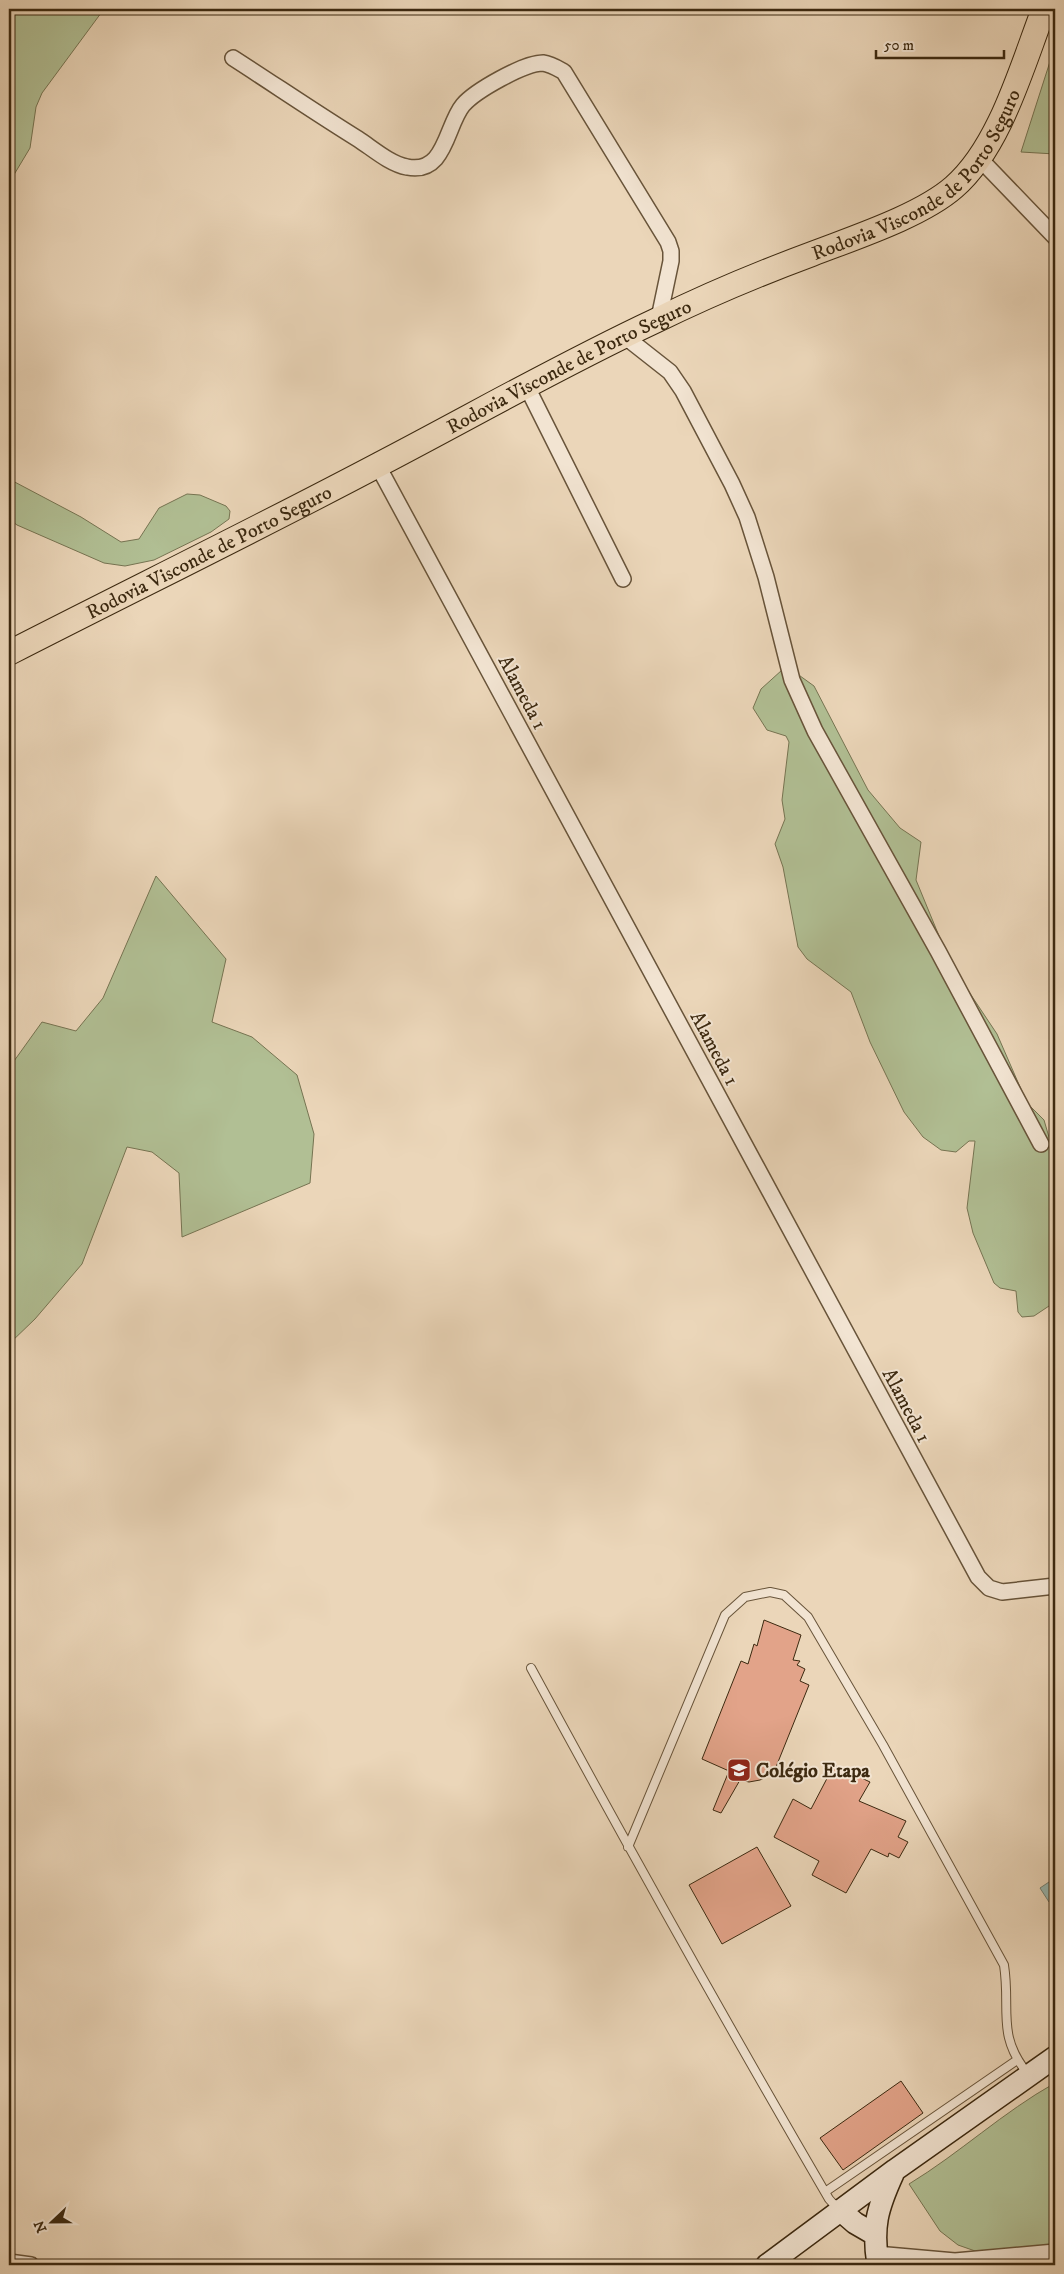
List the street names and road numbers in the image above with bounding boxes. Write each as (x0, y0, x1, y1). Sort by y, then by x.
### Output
street label: Rodovia Visconde de Porto Seguro (809, 86, 1027, 267)
street label: Rodovia Visconde de Porto Seguro (443, 294, 696, 440)
street label: Rodovia Visconde de Porto Seguro (82, 480, 336, 626)
street label: Alameda 1 (492, 651, 552, 734)
street label: Alameda 1 (684, 1007, 744, 1090)
street label: Alameda 1 (876, 1364, 936, 1447)

